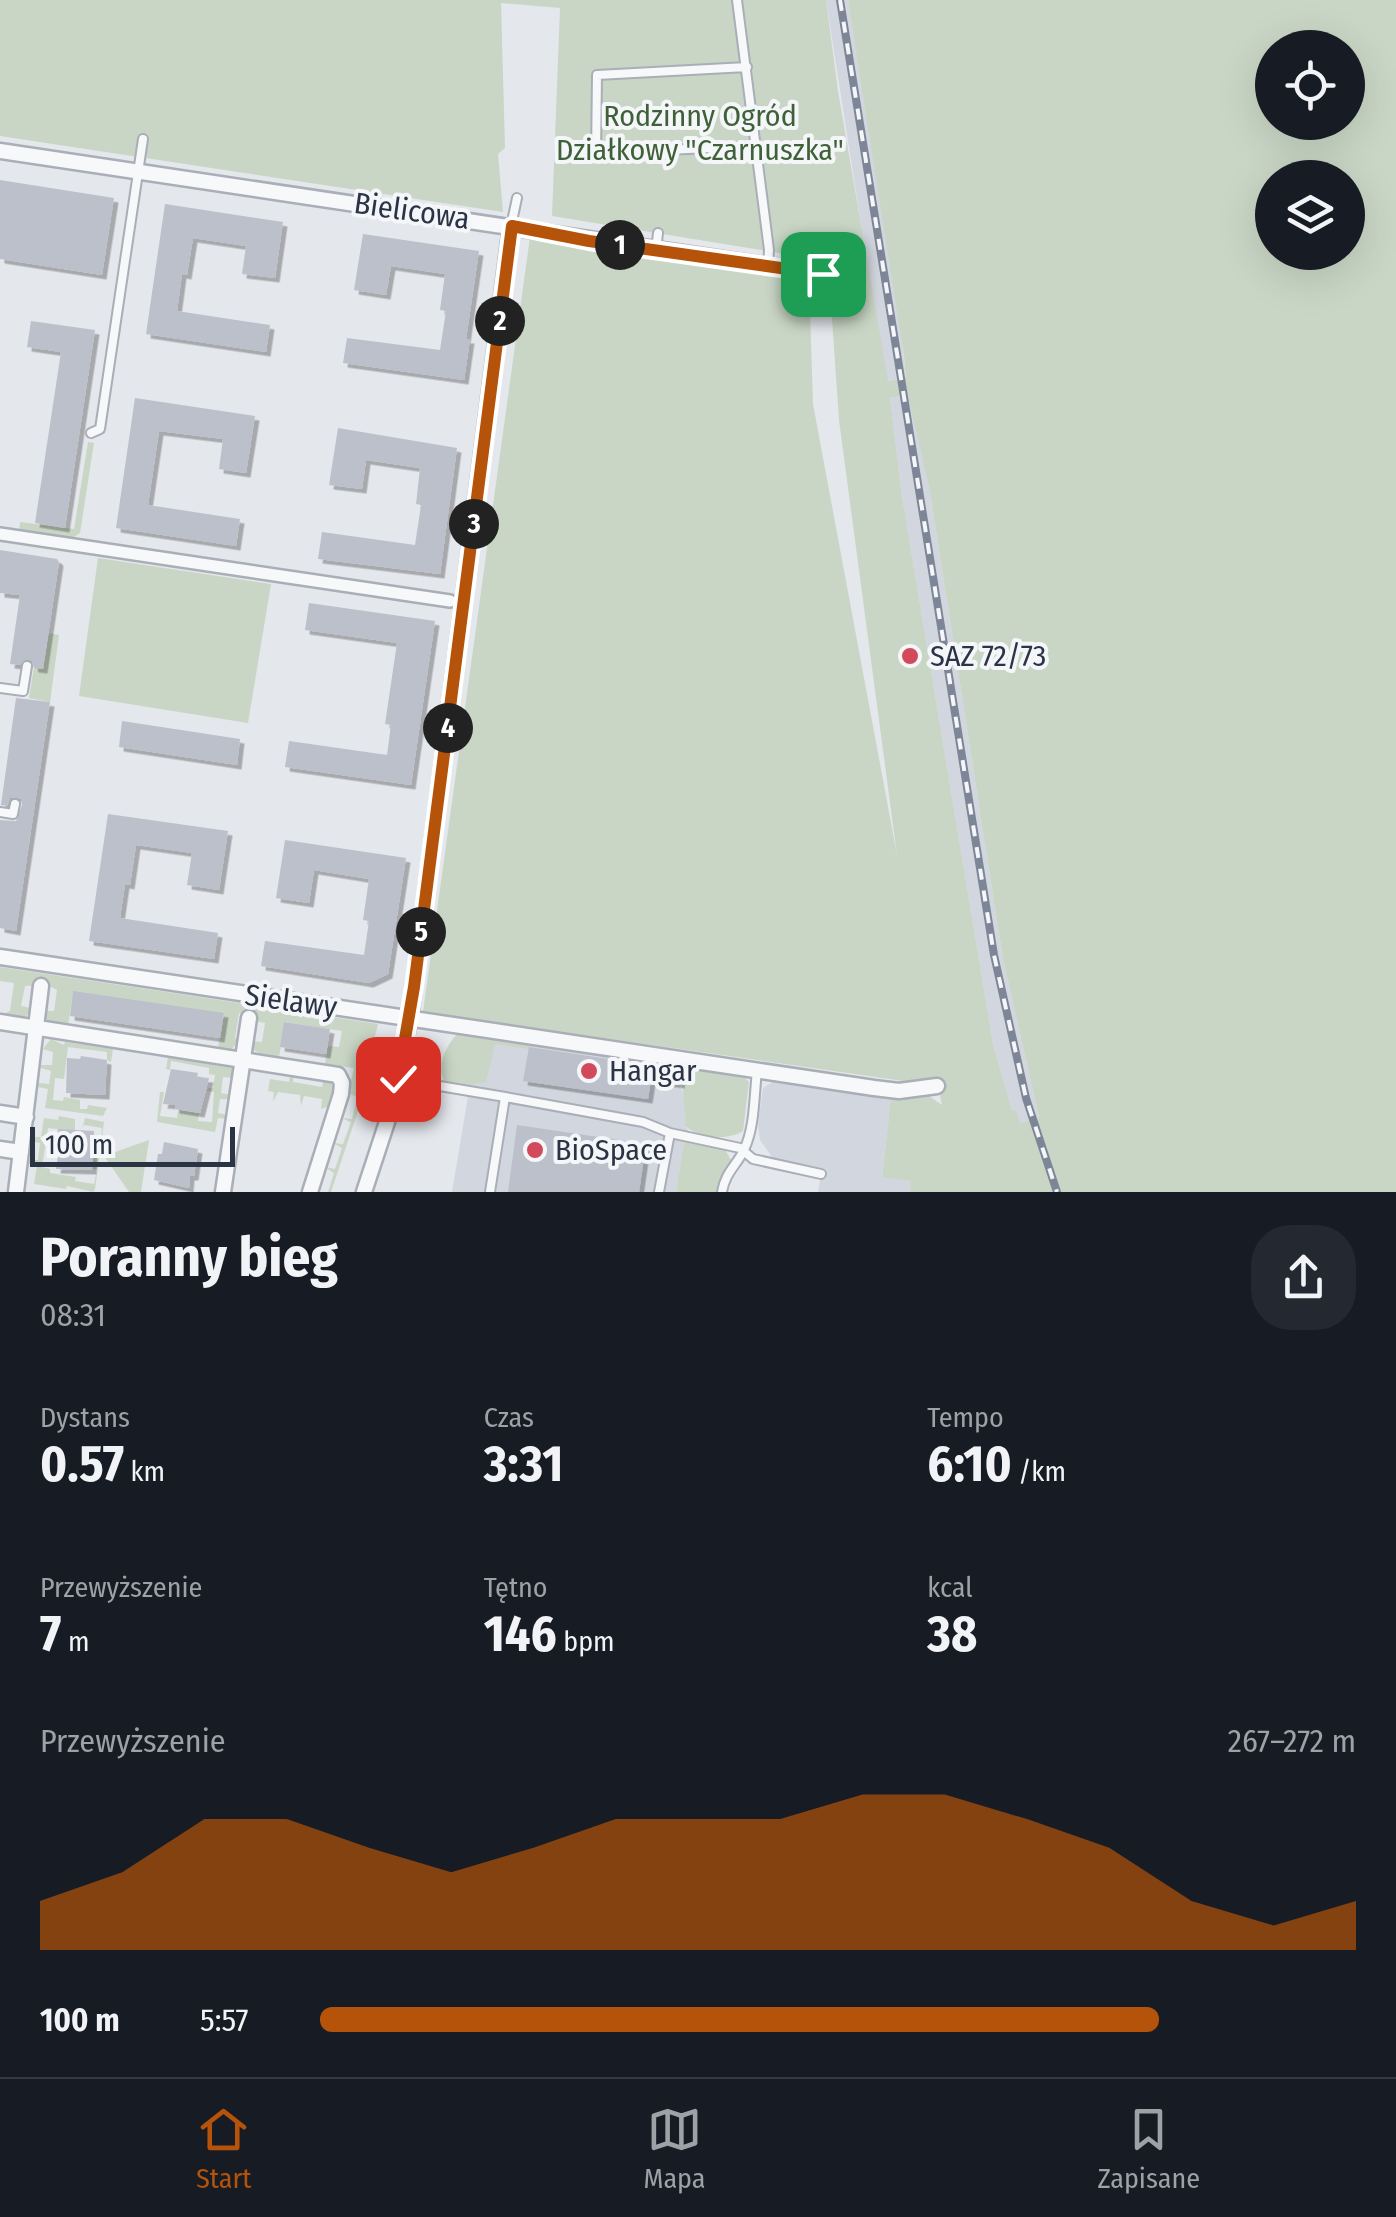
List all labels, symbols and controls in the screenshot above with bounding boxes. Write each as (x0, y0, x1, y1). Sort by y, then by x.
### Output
map controls (1255, 30, 1365, 270)
button: locate (1255, 30, 1365, 140)
park label: Rodzinny Ogród Działkowy "Czarnuszka" (556, 98, 844, 168)
button: layers (1255, 160, 1365, 270)
street label: Bielicowa (352, 185, 472, 237)
pin: 1 (595, 220, 645, 270)
text: 1 (614, 228, 626, 261)
pin (781, 232, 866, 317)
icon: arrive (796, 247, 851, 302)
pin: 2 (475, 296, 525, 346)
text: 2 (494, 304, 506, 337)
pin: 3 (449, 499, 499, 549)
text: 3 (467, 507, 481, 540)
place label: SAZ 72/73 (930, 638, 1046, 674)
marker: SAZ 72/73 (899, 645, 921, 667)
pin: 4 (423, 703, 473, 753)
text: 4 (441, 711, 455, 744)
pin: 5 (396, 907, 446, 957)
text: 5 (414, 915, 428, 948)
street label: Sielawy (243, 977, 340, 1025)
pin (356, 1037, 441, 1122)
icon: check (371, 1052, 426, 1107)
place label: Hangar (609, 1053, 697, 1089)
marker: Hangar (578, 1060, 600, 1082)
scale bar (30, 1122, 235, 1166)
text: 100 m (45, 1128, 113, 1161)
place label: BioSpace (555, 1132, 667, 1168)
marker: BioSpace (524, 1139, 546, 1161)
text: Poranny bieg (40, 1225, 338, 1291)
button: share (1251, 1225, 1356, 1330)
text: 08:31 (40, 1296, 106, 1334)
text: Dystans (40, 1401, 130, 1434)
text: Czas (484, 1401, 534, 1434)
text: Tempo (927, 1401, 1004, 1434)
text: 0.57 (40, 1434, 124, 1494)
text: 3:31 (484, 1434, 563, 1494)
text: 6:10 (927, 1434, 1012, 1494)
text: km (124, 1455, 165, 1488)
text: /km (1012, 1455, 1066, 1488)
text: Przewyższenie (40, 1571, 202, 1604)
text: Tętno (484, 1571, 548, 1604)
text: kcal (927, 1571, 973, 1604)
text: 7 (40, 1604, 61, 1664)
text: 146 (484, 1604, 557, 1664)
text: 38 (927, 1604, 977, 1664)
text: m (61, 1625, 89, 1658)
text: bpm (557, 1625, 615, 1658)
text: Przewyższenie (40, 1722, 226, 1760)
text: 267–272 m (1228, 1722, 1356, 1760)
text: 100 m (40, 2001, 120, 2039)
text: 5:57 (200, 2001, 249, 2039)
tab: Start (196, 2102, 251, 2195)
tab: Mapa (643, 2102, 705, 2195)
tab: Zapisane (1097, 2102, 1200, 2195)

